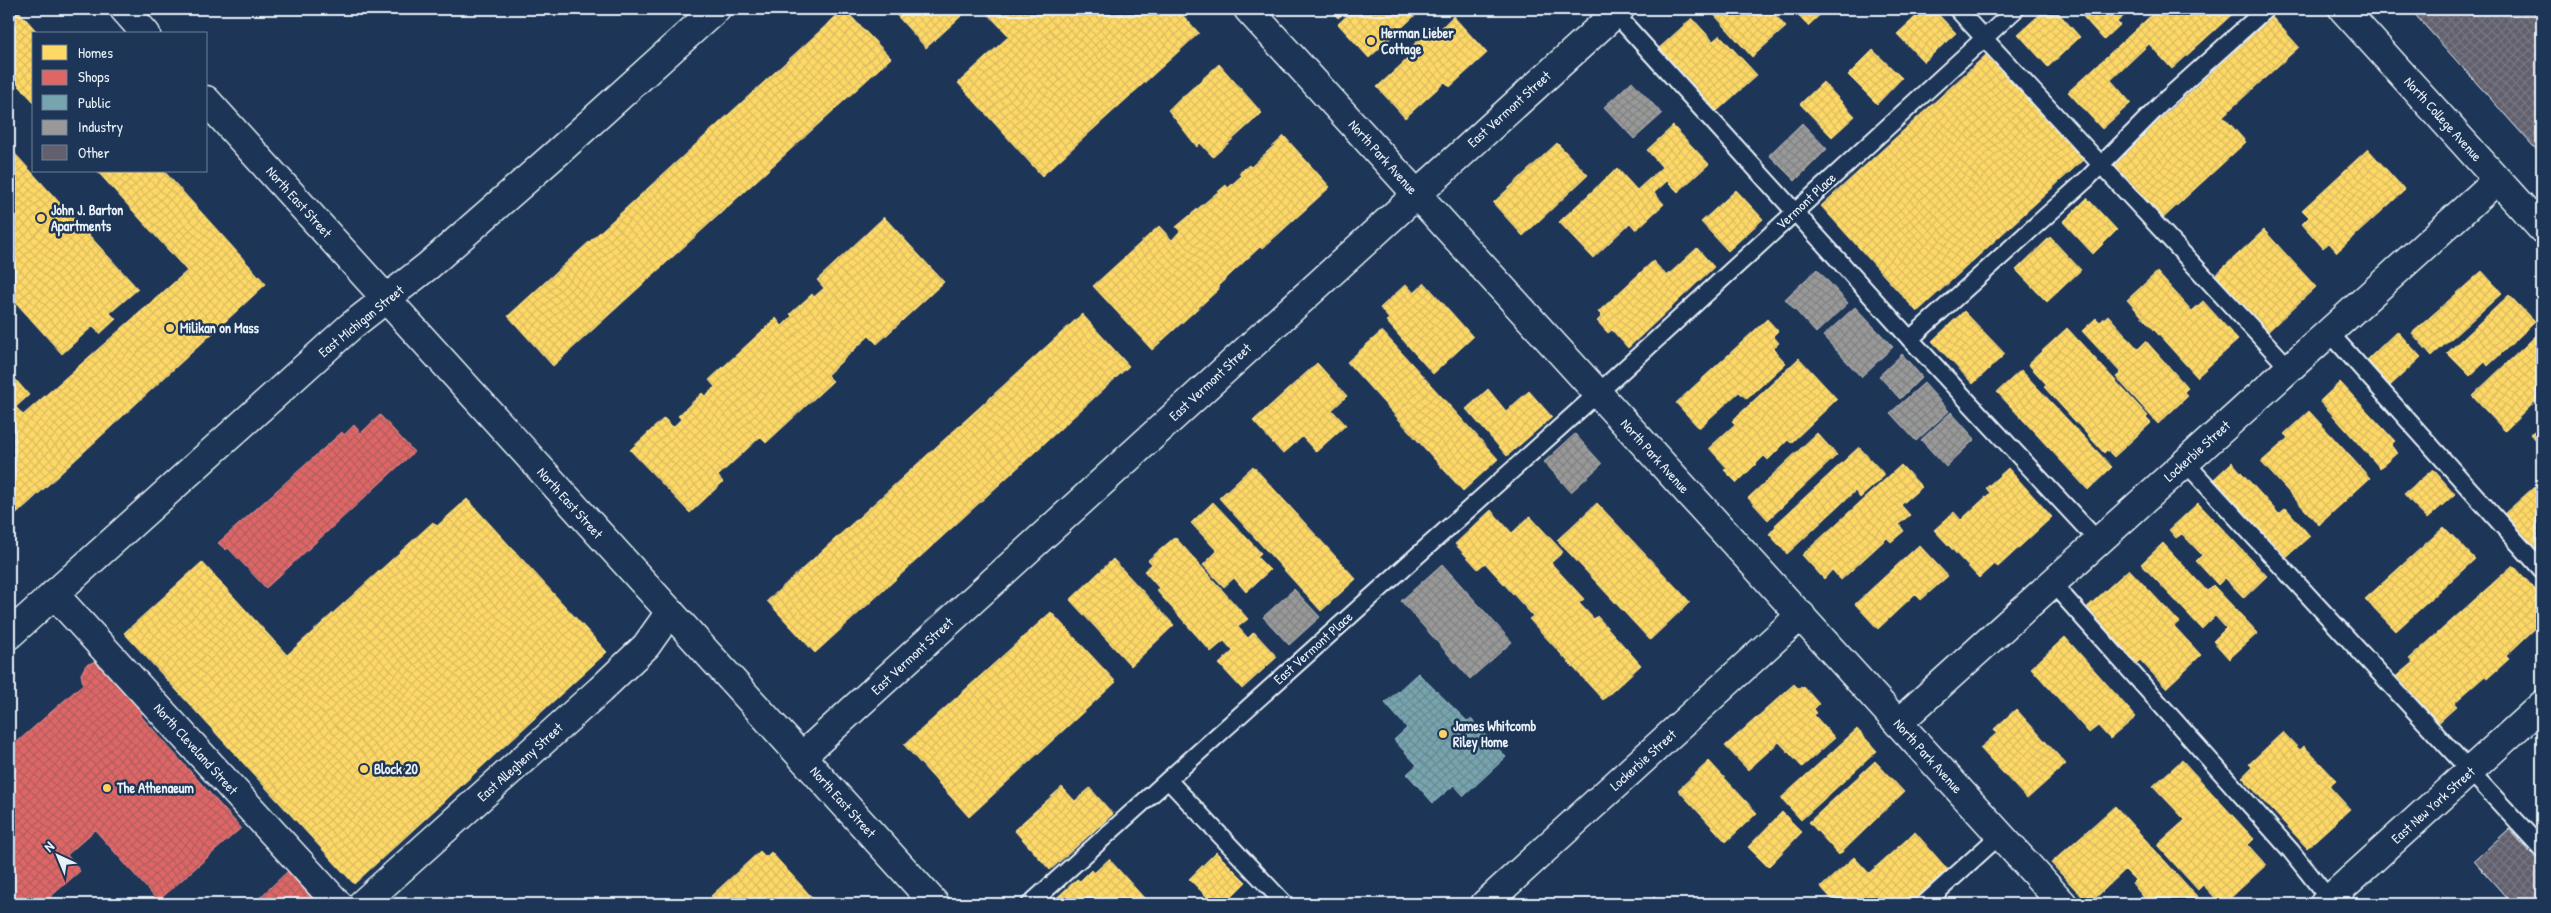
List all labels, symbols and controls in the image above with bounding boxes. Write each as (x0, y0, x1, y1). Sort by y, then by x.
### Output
place label: Herman Lieber Cottage (1381, 23, 1454, 60)
legend (32, 32, 208, 172)
marker: Herman Lieber Cottage (1365, 35, 1377, 47)
text: Homes (78, 42, 113, 63)
text: Shops (78, 66, 110, 87)
street label: East Vermont Street (1463, 66, 1555, 151)
street label: North College Avenue (2399, 72, 2487, 166)
text: Public (78, 92, 111, 113)
street label: North Park Avenue (1345, 115, 1422, 198)
text: Industry (78, 116, 123, 137)
text: Other (78, 142, 110, 163)
street label: North East Street (262, 162, 337, 242)
street label: Vermont Place (1772, 168, 1840, 233)
place label: John J. Barton Apartments (51, 200, 123, 237)
marker: John J. Barton Apartments (35, 212, 47, 224)
street label: East Michigan Street (314, 280, 408, 362)
place label: Milikan on Mass (180, 318, 260, 337)
marker: Milikan on Mass (164, 322, 176, 334)
street label: East Vermont Street (1164, 338, 1255, 425)
street label: North Park Avenue (1617, 414, 1694, 497)
street label: Lockerbie Street (2159, 416, 2234, 486)
street label: North East Street (533, 463, 608, 543)
street label: East Vermont Place (1269, 607, 1357, 688)
street label: East Vermont Street (866, 612, 957, 699)
street label: North Cleveland Street (150, 699, 243, 799)
street label: North Park Avenue (1890, 714, 1967, 797)
place label: James Whitcomb Riley Home (1453, 716, 1536, 753)
street label: East Allegheny Street (473, 718, 567, 806)
street label: Lockerbie Street (1605, 725, 1680, 795)
marker: James Whitcomb Riley Home (1437, 728, 1449, 740)
place label: Block 20 (374, 759, 418, 778)
street label: North East Street (806, 762, 881, 842)
street label: East New York Street (2387, 762, 2479, 847)
marker: Block 20 (358, 763, 370, 775)
place label: The Athenaeum (116, 778, 194, 797)
marker: The Athenaeum (101, 782, 113, 794)
north arrow (32, 830, 82, 880)
text: N (39, 836, 58, 856)

